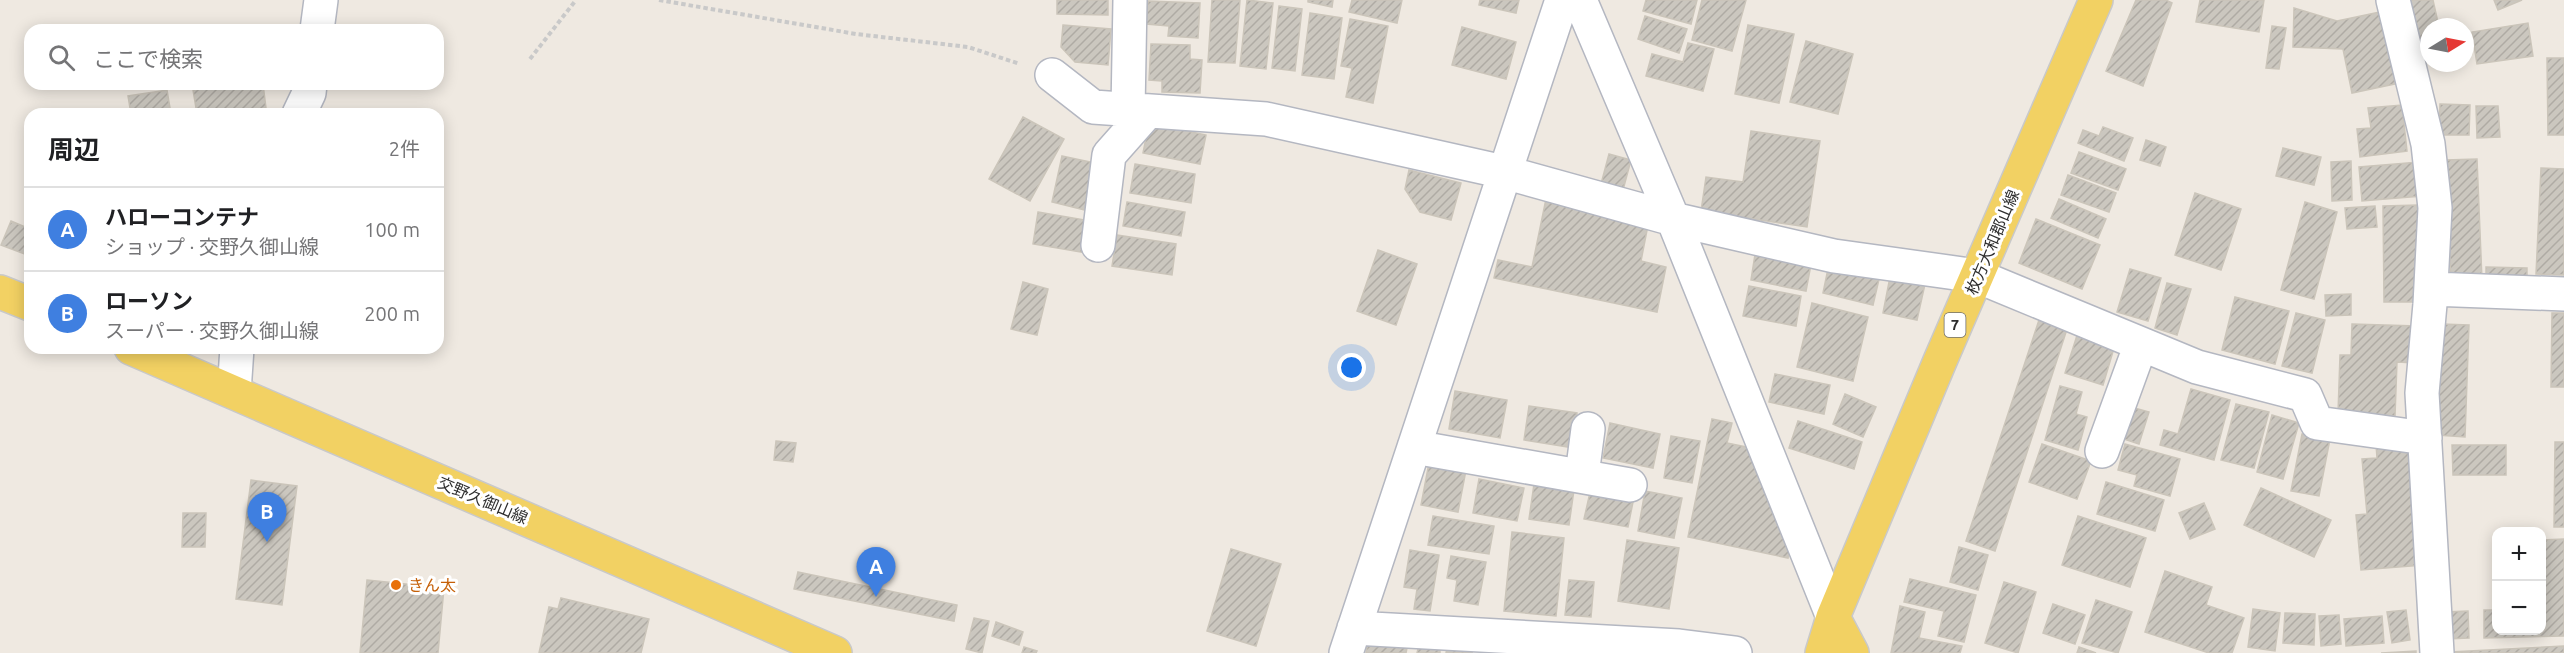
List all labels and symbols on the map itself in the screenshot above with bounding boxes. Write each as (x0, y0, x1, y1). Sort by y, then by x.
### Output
north arrow (2420, 18, 2474, 72)
street label: 枚方大和郡山線 (1962, 187, 2022, 297)
road number: 7 (1944, 313, 1966, 337)
your location (1337, 353, 1366, 382)
street label: 交野久御山線 (435, 473, 531, 527)
pin: B (248, 492, 286, 542)
pin: A (856, 548, 896, 597)
place label: きん太 (408, 576, 456, 594)
marker: きん太 (389, 578, 403, 592)

